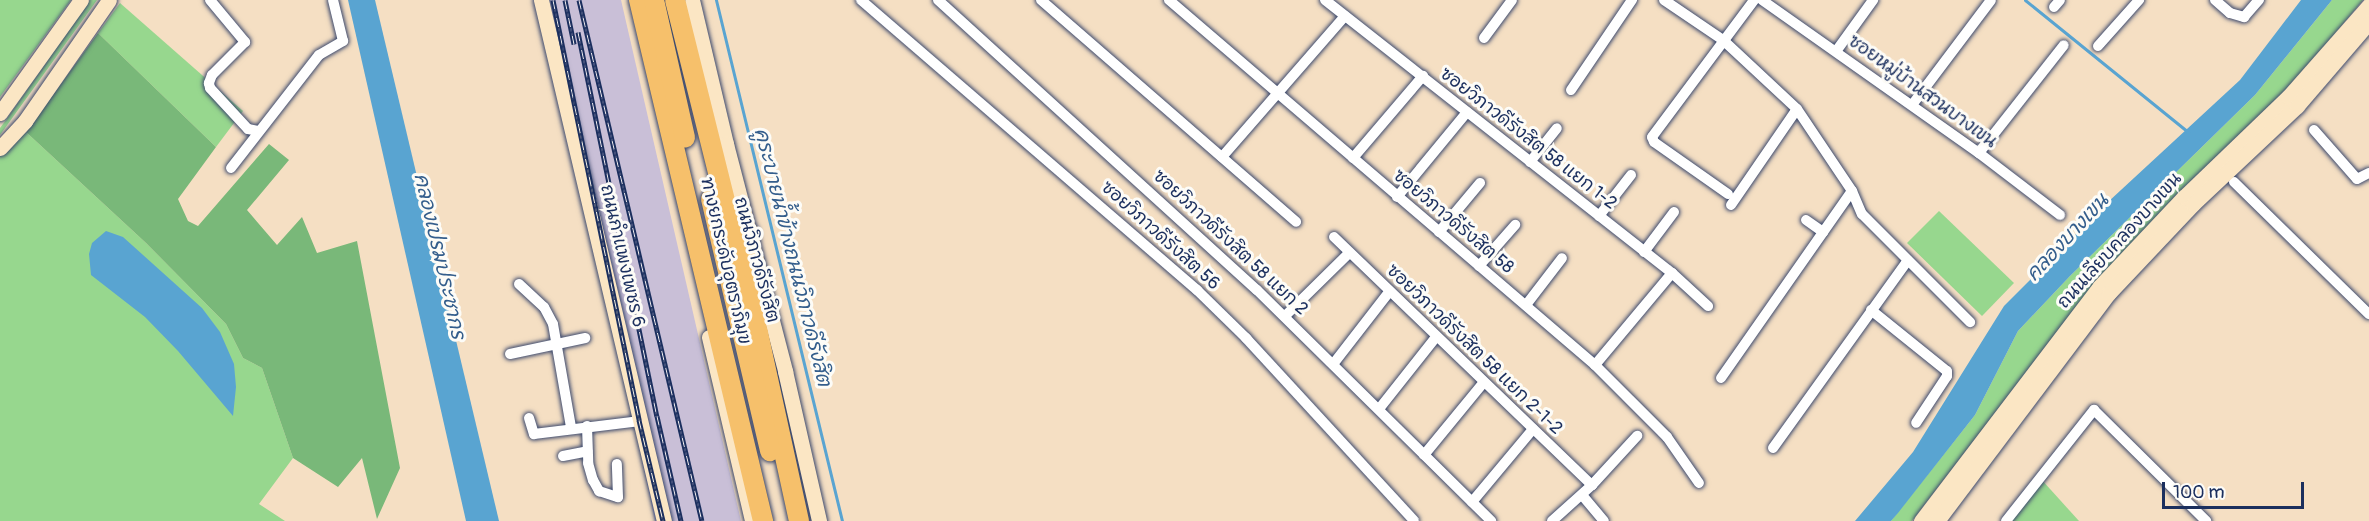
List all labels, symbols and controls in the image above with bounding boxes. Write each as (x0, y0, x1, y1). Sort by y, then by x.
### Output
street label: ซอยหมู่บ้านสวนบางเขน (1843, 31, 2001, 153)
street label: ซอยวิภาวดีรังสิต 58 แยก 1-2 (1435, 63, 1621, 215)
water label: คูระบายน้ำข้างถนนวิภาวดีรังสิต (749, 125, 837, 389)
street label: ซอยวิภาวดีรังสิต 58 (1388, 165, 1518, 279)
street label: ซอยวิภาวดีรังสิต 58 แยก 2 (1148, 166, 1312, 320)
street label: ถนนเลียบคลองบางเขน (2053, 169, 2187, 313)
water label: คลองเปรมประชากร (409, 171, 471, 341)
street label: ทางยกระดับอุตราภิมุข (695, 175, 755, 347)
street label: ซอยวิภาวดีรังสิต 56 (1096, 177, 1224, 295)
street label: ถนนกำแพงเพชร 6 (595, 183, 649, 329)
water label: คลองบางเขน (2021, 189, 2113, 285)
street label: ถนนวิภาวดีรังสิต (729, 195, 783, 325)
street label: ซอยวิภาวดีรังสิต 58 แยก 2-1-2 (1382, 260, 1566, 440)
scale bar (2165, 470, 2308, 508)
text: 100 m (2173, 481, 2225, 504)

